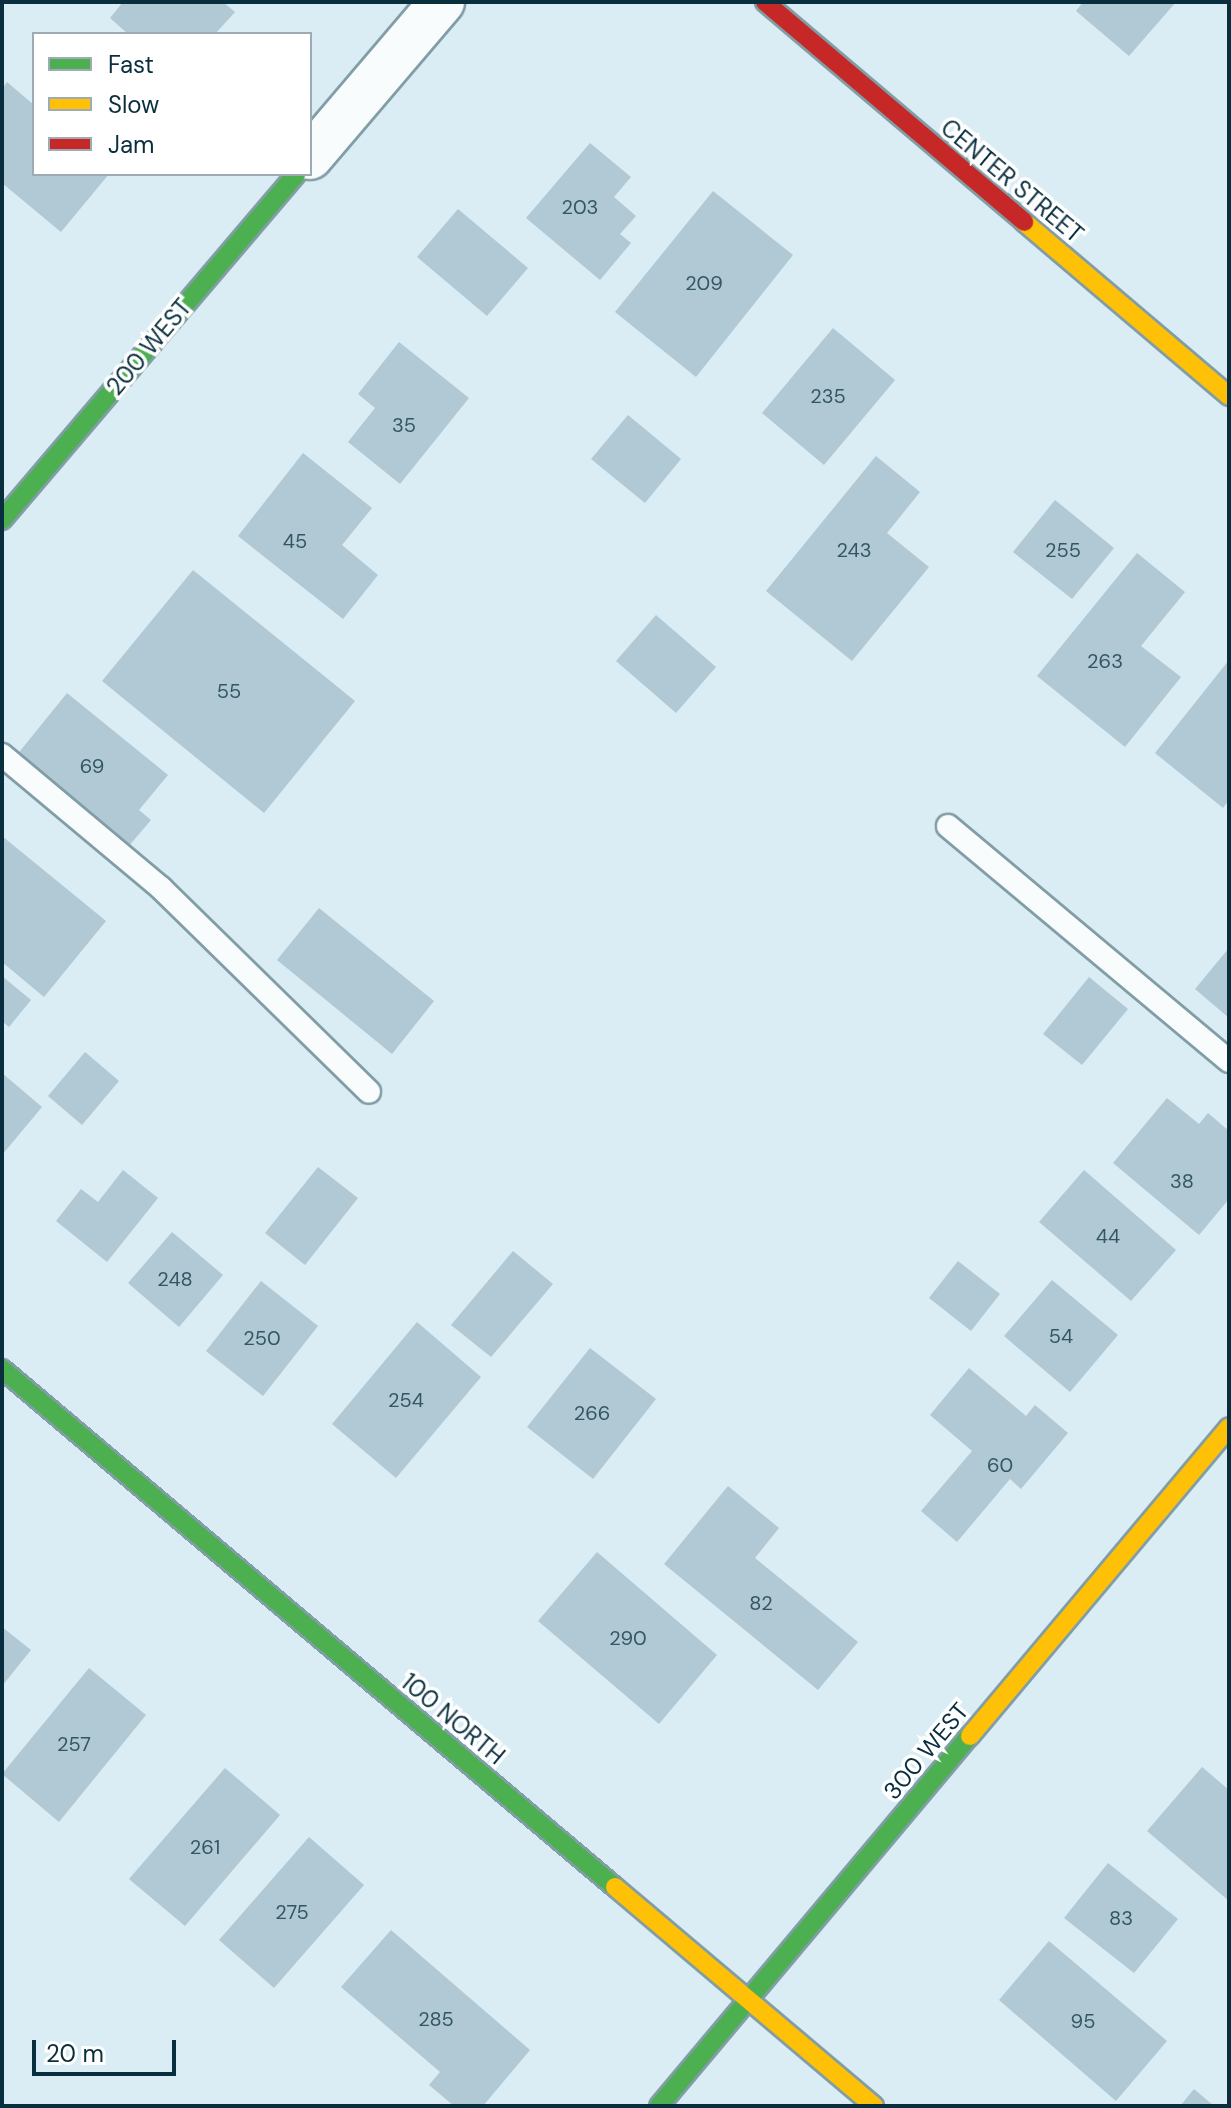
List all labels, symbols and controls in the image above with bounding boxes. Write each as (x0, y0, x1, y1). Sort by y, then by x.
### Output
legend (32, 32, 312, 176)
text: Fast (108, 49, 154, 80)
text: Slow (108, 89, 159, 120)
street label: CENTER STREET (935, 113, 1089, 249)
text: Jam (108, 129, 154, 160)
house number: 203 (562, 195, 598, 219)
house number: 209 (685, 271, 723, 295)
street label: 200 WEST (101, 293, 197, 401)
house number: 235 (810, 384, 846, 408)
house number: 35 (392, 413, 416, 437)
house number: 45 (283, 529, 307, 553)
house number: 243 (836, 538, 872, 562)
house number: 255 (1045, 538, 1081, 562)
house number: 263 (1087, 649, 1123, 673)
house number: 55 (217, 679, 241, 703)
house number: 69 (80, 754, 104, 778)
house number: 38 (1170, 1169, 1194, 1193)
house number: 44 (1096, 1224, 1120, 1248)
house number: 248 (157, 1267, 193, 1291)
house number: 54 (1049, 1324, 1073, 1348)
house number: 250 (243, 1326, 281, 1350)
house number: 254 (388, 1388, 424, 1412)
house number: 266 (574, 1401, 610, 1425)
house number: 60 (987, 1453, 1013, 1477)
house number: 82 (749, 1591, 773, 1615)
house number: 290 (609, 1626, 647, 1650)
street label: 100 NORTH (396, 1667, 510, 1771)
street label: 300 WEST (877, 1697, 975, 1805)
house number: 257 (57, 1732, 91, 1756)
house number: 261 (190, 1835, 220, 1859)
house number: 275 (275, 1900, 309, 1924)
house number: 83 (1109, 1906, 1133, 1930)
house number: 285 (418, 2007, 454, 2031)
house number: 95 (1071, 2009, 1095, 2033)
scale bar (36, 2024, 180, 2074)
text: 20 m (46, 2038, 104, 2069)

